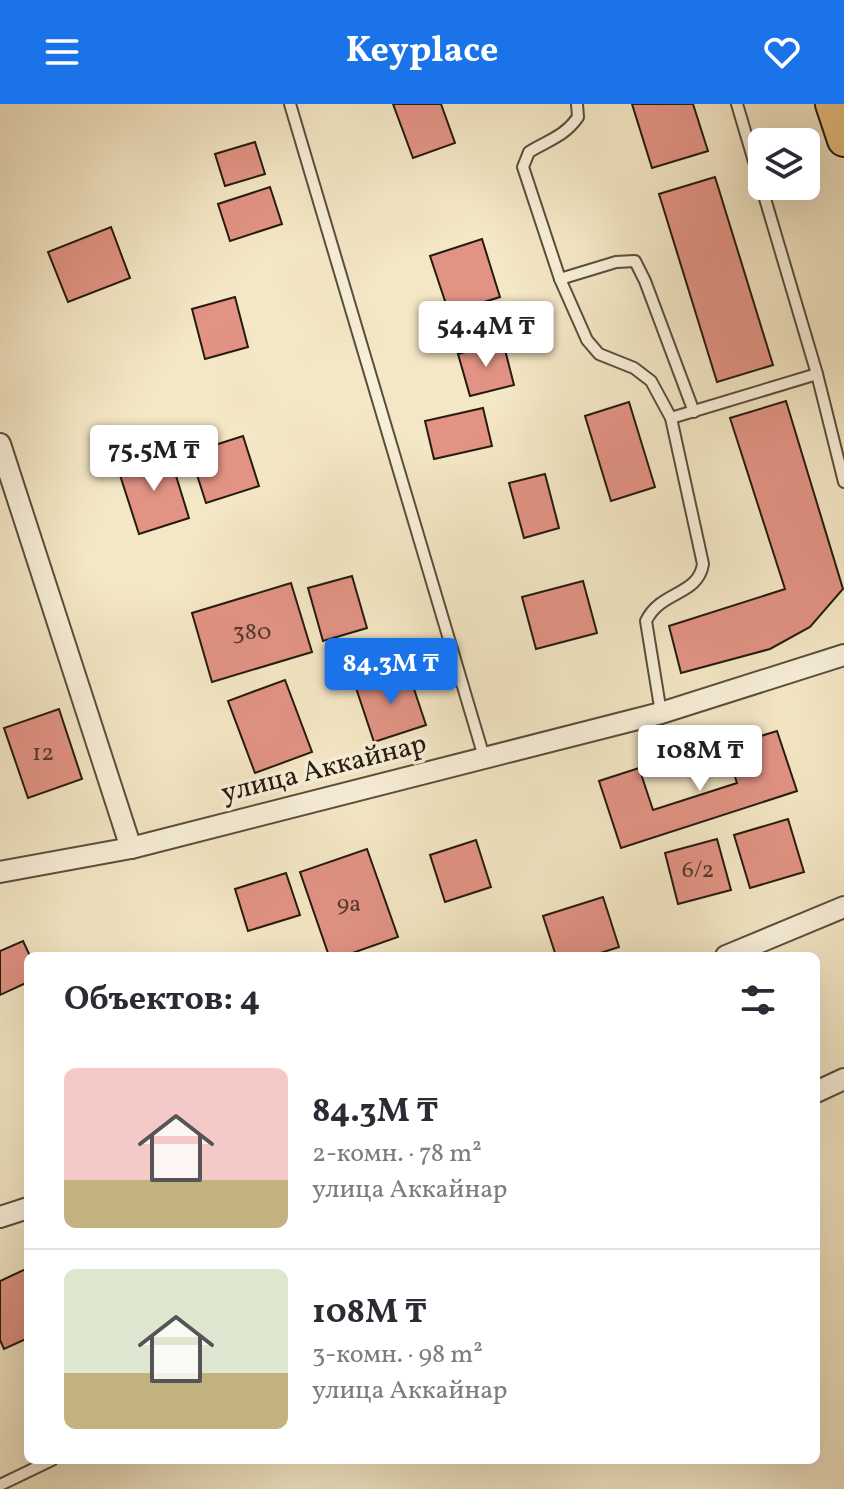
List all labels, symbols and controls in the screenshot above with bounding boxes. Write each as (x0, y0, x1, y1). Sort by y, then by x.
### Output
text: Keyplace (346, 27, 498, 77)
icon: menu (40, 30, 84, 74)
icon: heart (760, 30, 804, 74)
map controls (748, 128, 820, 200)
button: layers (748, 128, 820, 200)
pin: 54.4M ₸ (412, 301, 560, 369)
text: 54.4M ₸ (437, 309, 535, 345)
pin: 75.5M ₸ (80, 425, 228, 493)
text: 75.5M ₸ (108, 433, 200, 469)
house number: 380 (233, 616, 271, 650)
pin: 84.3M ₸ (317, 638, 465, 706)
text: 84.3M ₸ (343, 646, 439, 682)
street label: улица Аккайнар (217, 725, 431, 813)
pin: 108M ₸ (635, 725, 765, 793)
text: 108M ₸ (656, 733, 744, 769)
house number: 12 (32, 737, 54, 771)
house number: 6/2 (682, 854, 714, 888)
house number: 9а (337, 888, 361, 922)
text: Объектов: 4 (64, 977, 260, 1024)
icon: filters (736, 978, 780, 1022)
text: 84.3M ₸ (312, 1089, 439, 1136)
icon: home (128, 1100, 224, 1196)
text: 2-комн. · 78 m² (312, 1136, 482, 1172)
text: улица Аккайнар (312, 1172, 507, 1208)
text: 108M ₸ (312, 1290, 427, 1337)
icon: home (128, 1301, 224, 1397)
text: 3-комн. · 98 m² (312, 1337, 483, 1373)
text: улица Аккайнар (312, 1373, 507, 1409)

